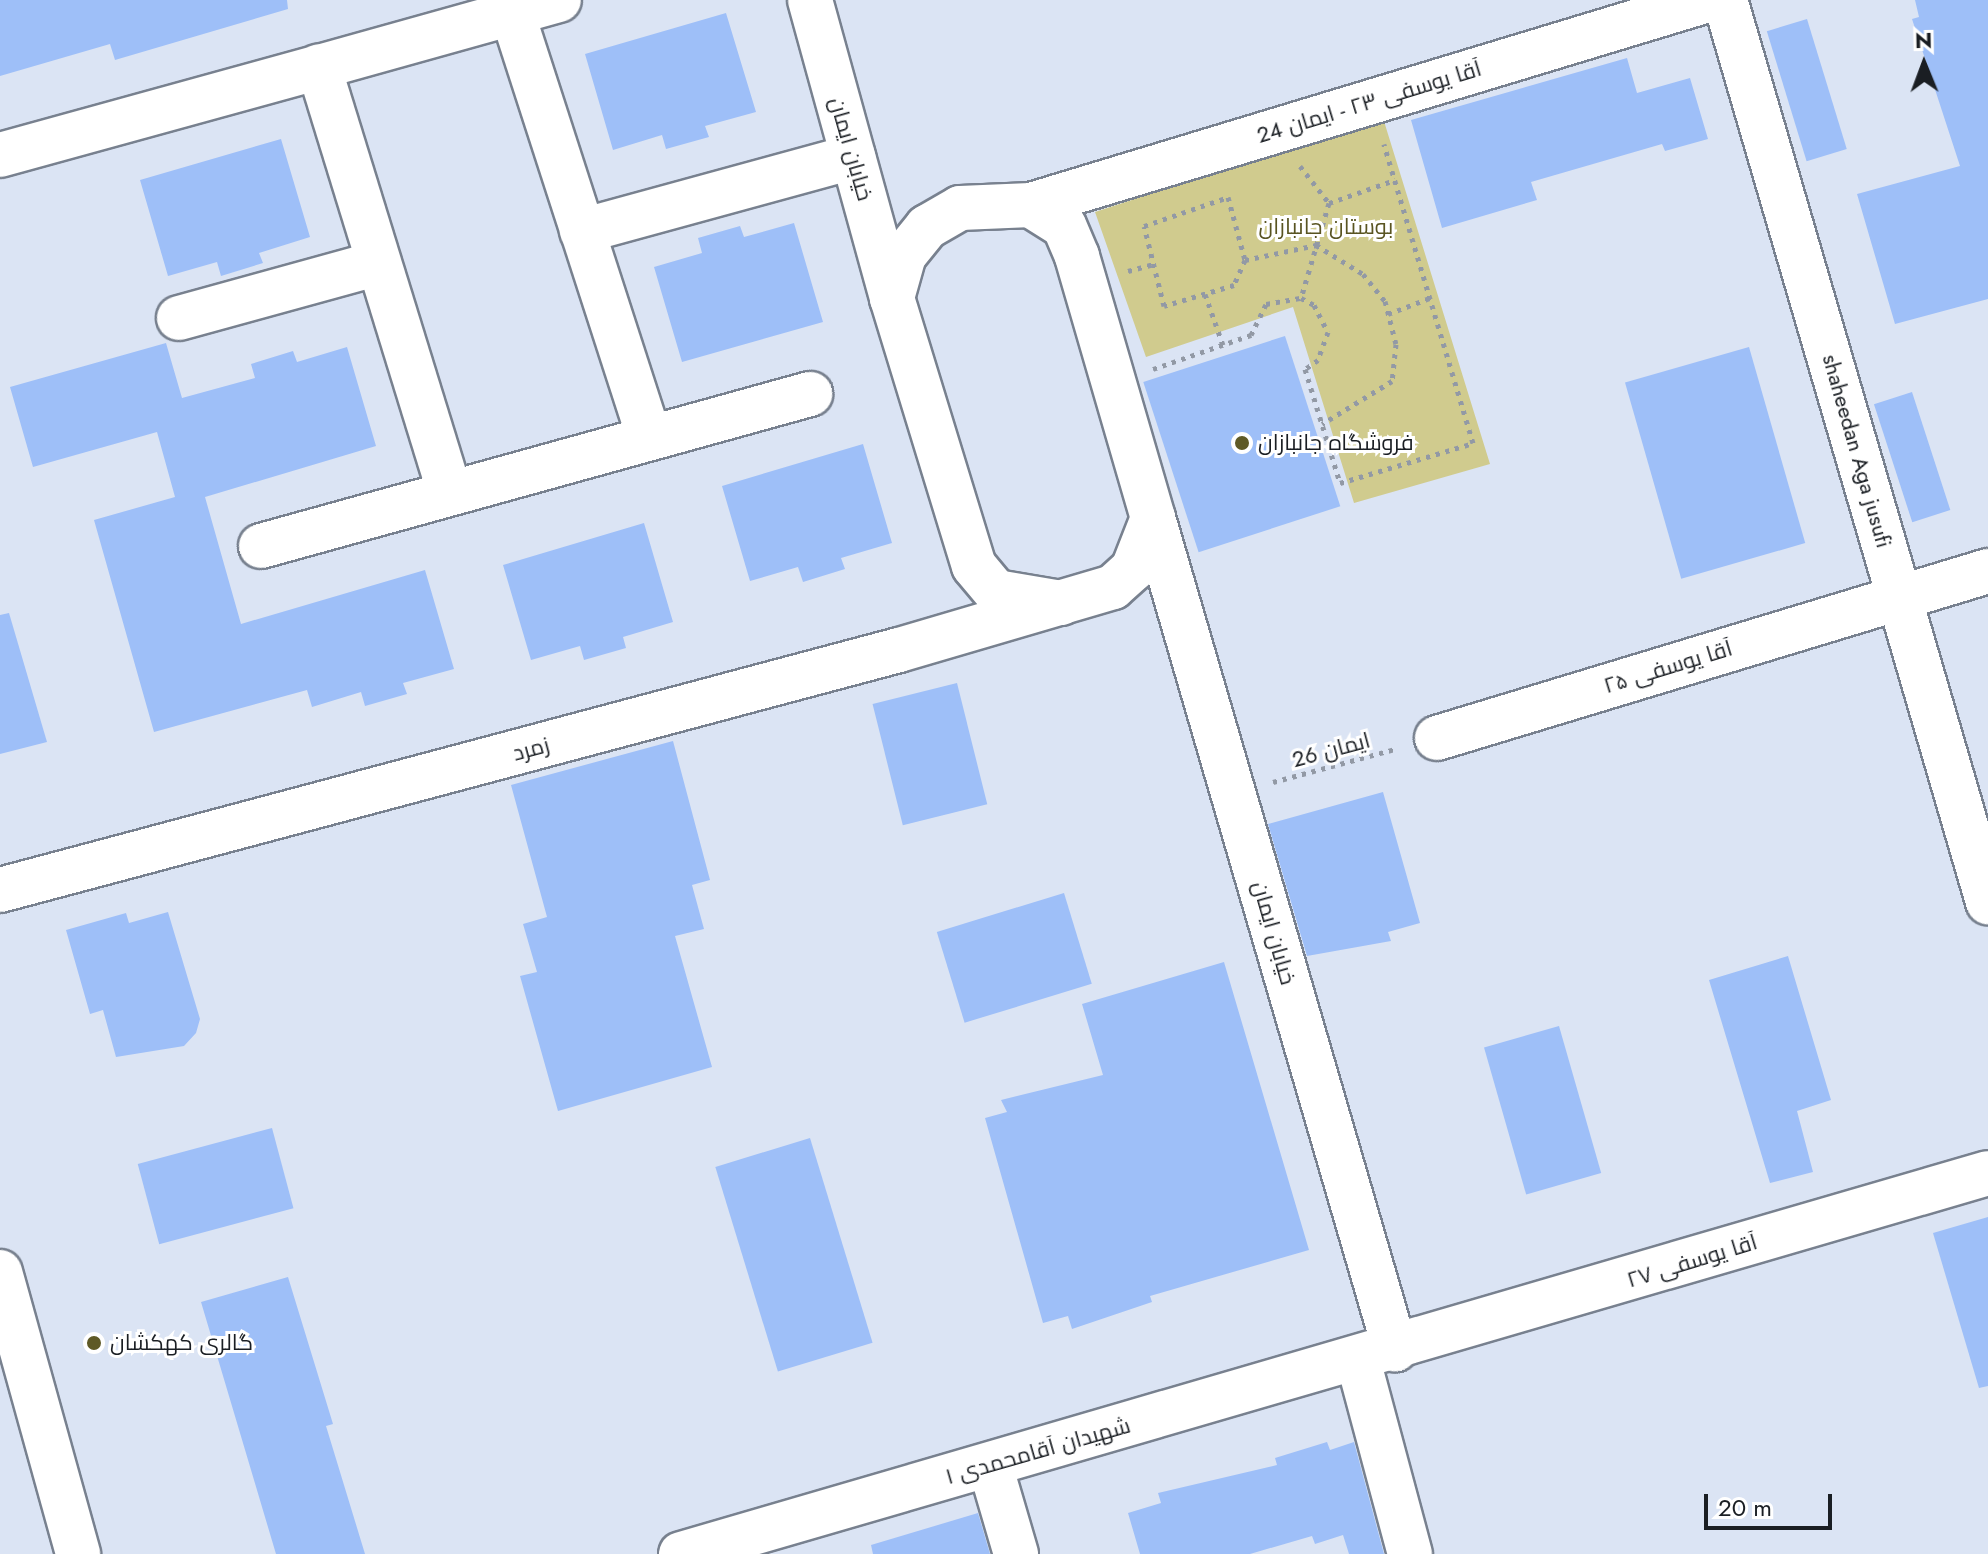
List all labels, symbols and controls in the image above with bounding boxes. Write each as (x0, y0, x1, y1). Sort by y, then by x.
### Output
north arrow (1884, 24, 1964, 104)
text: N (1915, 24, 1933, 56)
street label: آقا یوسفی ۲۳ - ایمان 24 (1254, 55, 1484, 149)
street label: خیابان ایمان (824, 94, 878, 204)
park label: بوستان جانبازان (1259, 214, 1393, 240)
street label: shaheedan Aga jusufi (1817, 351, 1897, 551)
place label: فروشگاه جانبازان (1258, 430, 1414, 456)
marker: فروشگاه جانبازان (1233, 434, 1251, 452)
street label: آقا یوسفی ۲۵ (1601, 635, 1735, 699)
street label: ایمان 26 (1289, 727, 1373, 773)
street label: زمرد (510, 731, 552, 767)
street label: خیابان ایمان (1247, 878, 1301, 988)
street label: آقا یوسفی ۲۷ (1624, 1229, 1760, 1293)
place label: گالری کهکشان (110, 1330, 253, 1356)
marker: گالری کهکشان (85, 1334, 103, 1352)
street label: شهیدان آقامحمدی ۱ (943, 1412, 1133, 1490)
scale bar (1708, 1478, 1836, 1528)
text: 20 m (1718, 1490, 1772, 1525)

